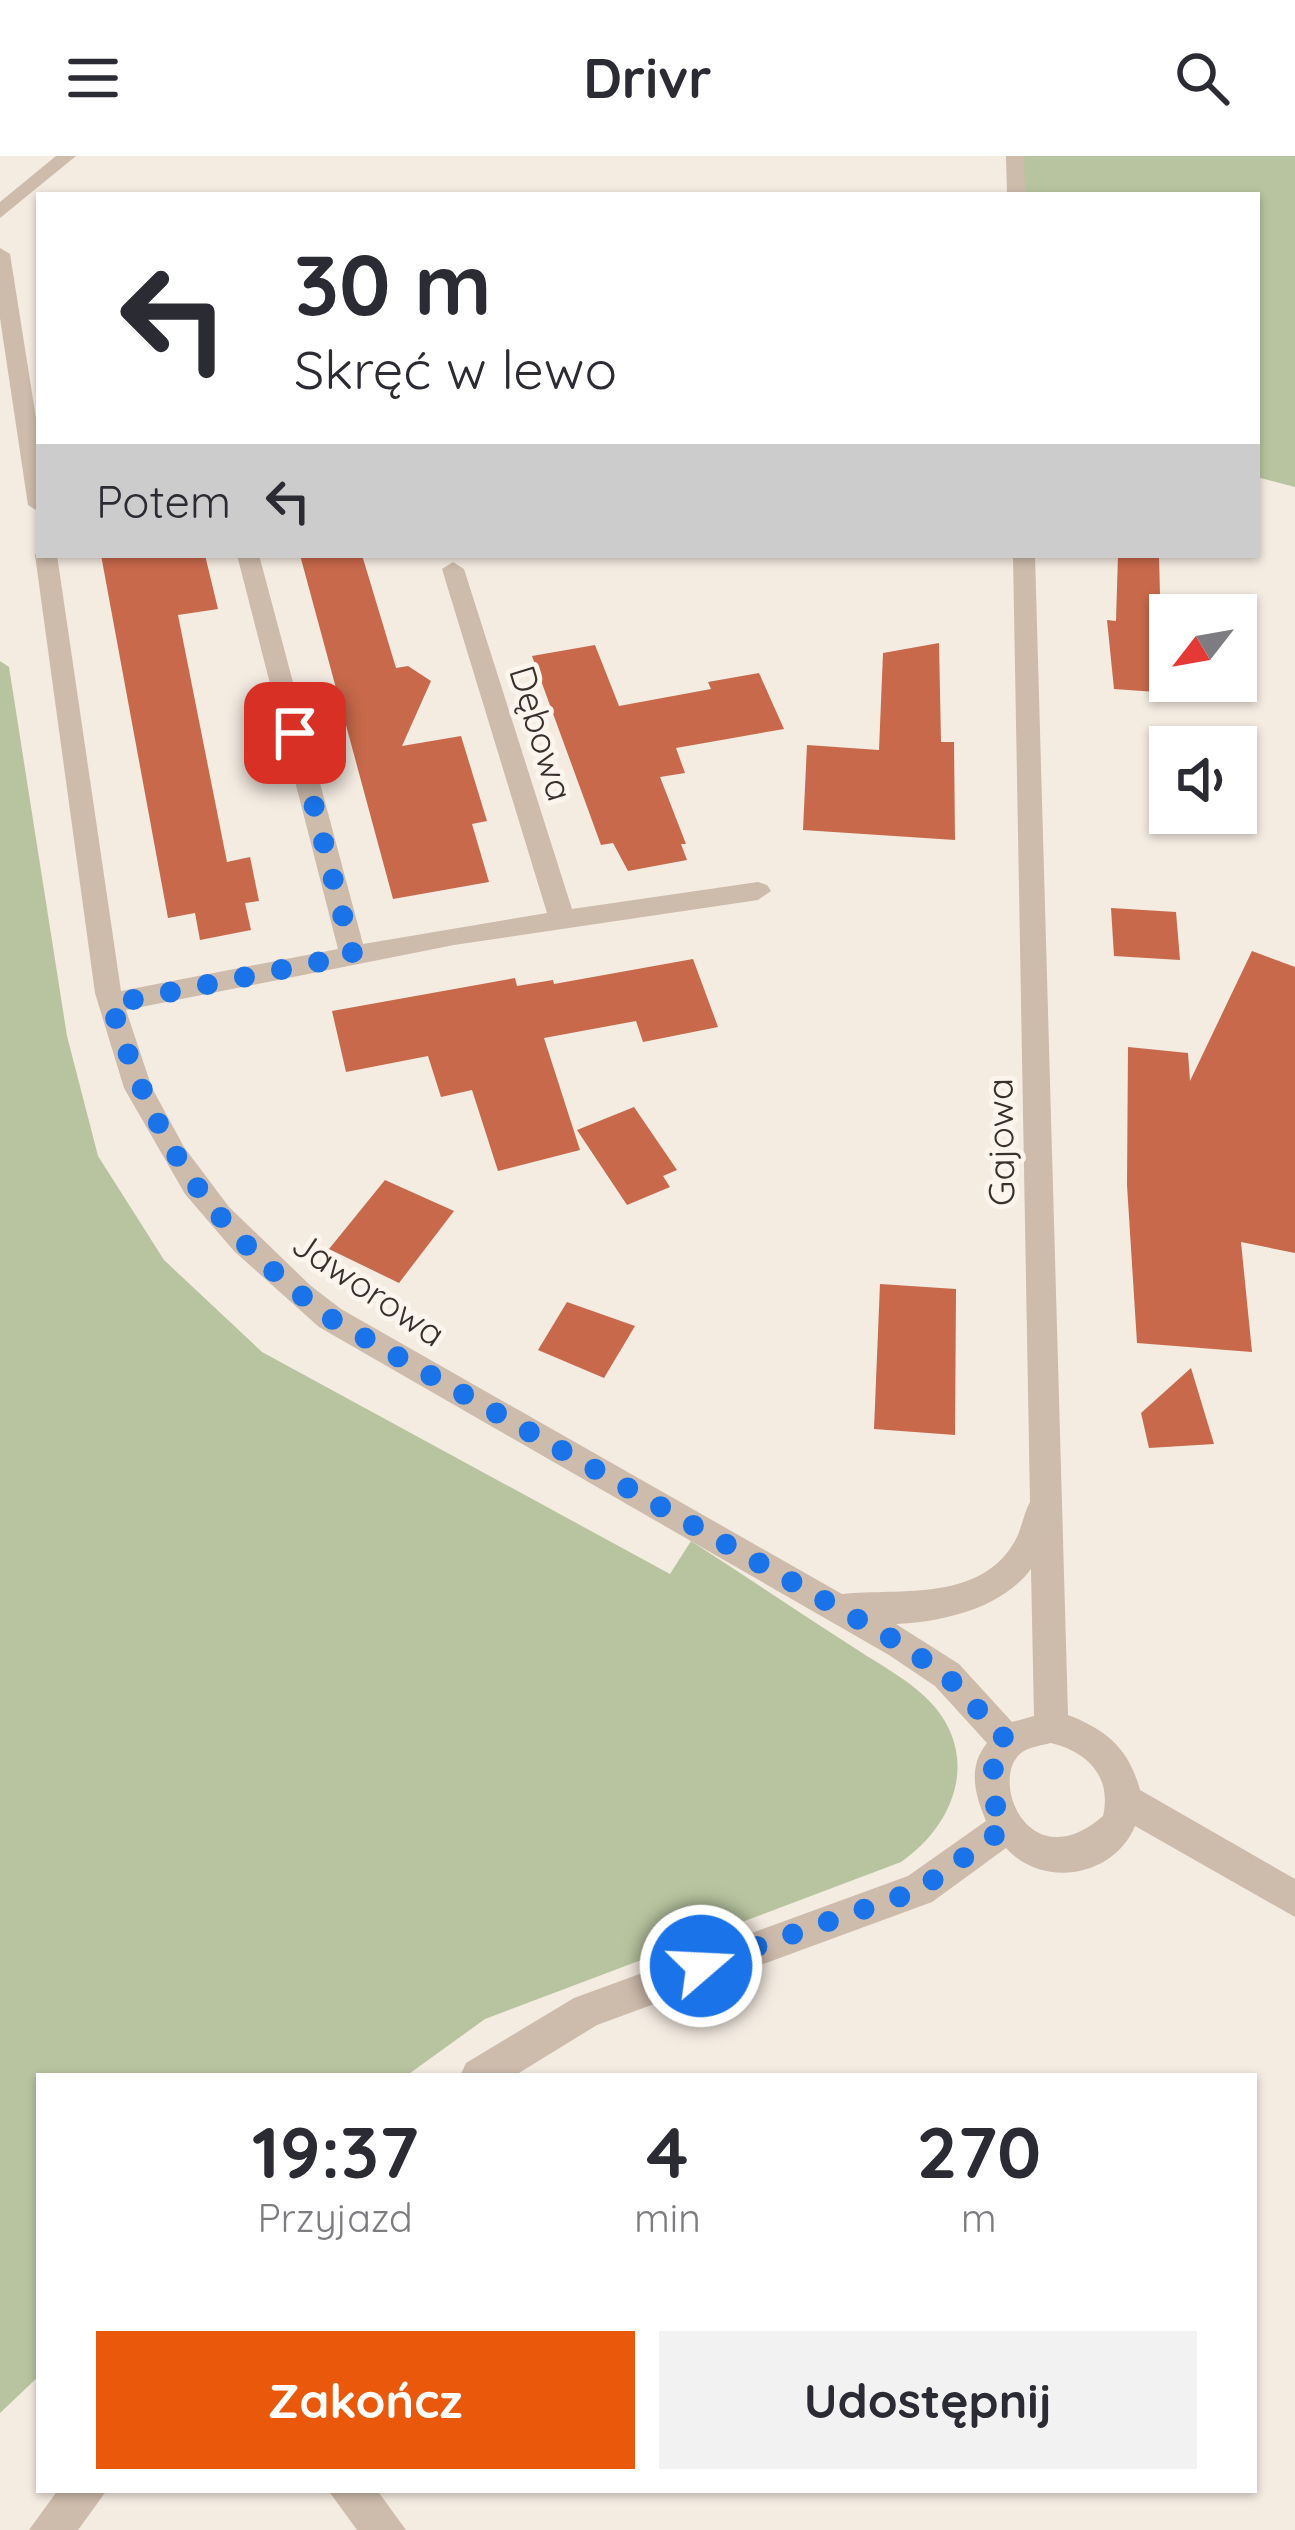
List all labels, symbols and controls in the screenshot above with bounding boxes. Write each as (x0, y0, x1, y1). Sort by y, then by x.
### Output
text: Drivr (583, 44, 712, 112)
icon: menu (60, 45, 126, 111)
icon: search (1169, 45, 1235, 111)
text: 30 m (294, 231, 492, 336)
icon: left (96, 240, 252, 396)
text: Skręć w lewo (294, 335, 617, 403)
icon: left (255, 468, 321, 534)
text: Potem (96, 473, 231, 529)
north arrow (1149, 594, 1257, 702)
map controls (1149, 594, 1257, 834)
street label: Dębowa (500, 660, 584, 806)
pin (244, 682, 346, 784)
icon: arrive (262, 700, 328, 766)
button: sound (1149, 726, 1257, 834)
street label: Gajowa (976, 1078, 1024, 1206)
street label: Jaworowa (284, 1220, 454, 1356)
position arrow (638, 1903, 764, 2029)
text: 19:37 (252, 2106, 419, 2196)
text: 4 (646, 2106, 689, 2196)
text: 270 (916, 2106, 1041, 2196)
text: Przyjazd (258, 2193, 413, 2242)
text: min (634, 2193, 701, 2242)
text: m (961, 2193, 997, 2242)
button: Zakończ (96, 2331, 635, 2469)
button: Udostępnij (659, 2331, 1197, 2469)

